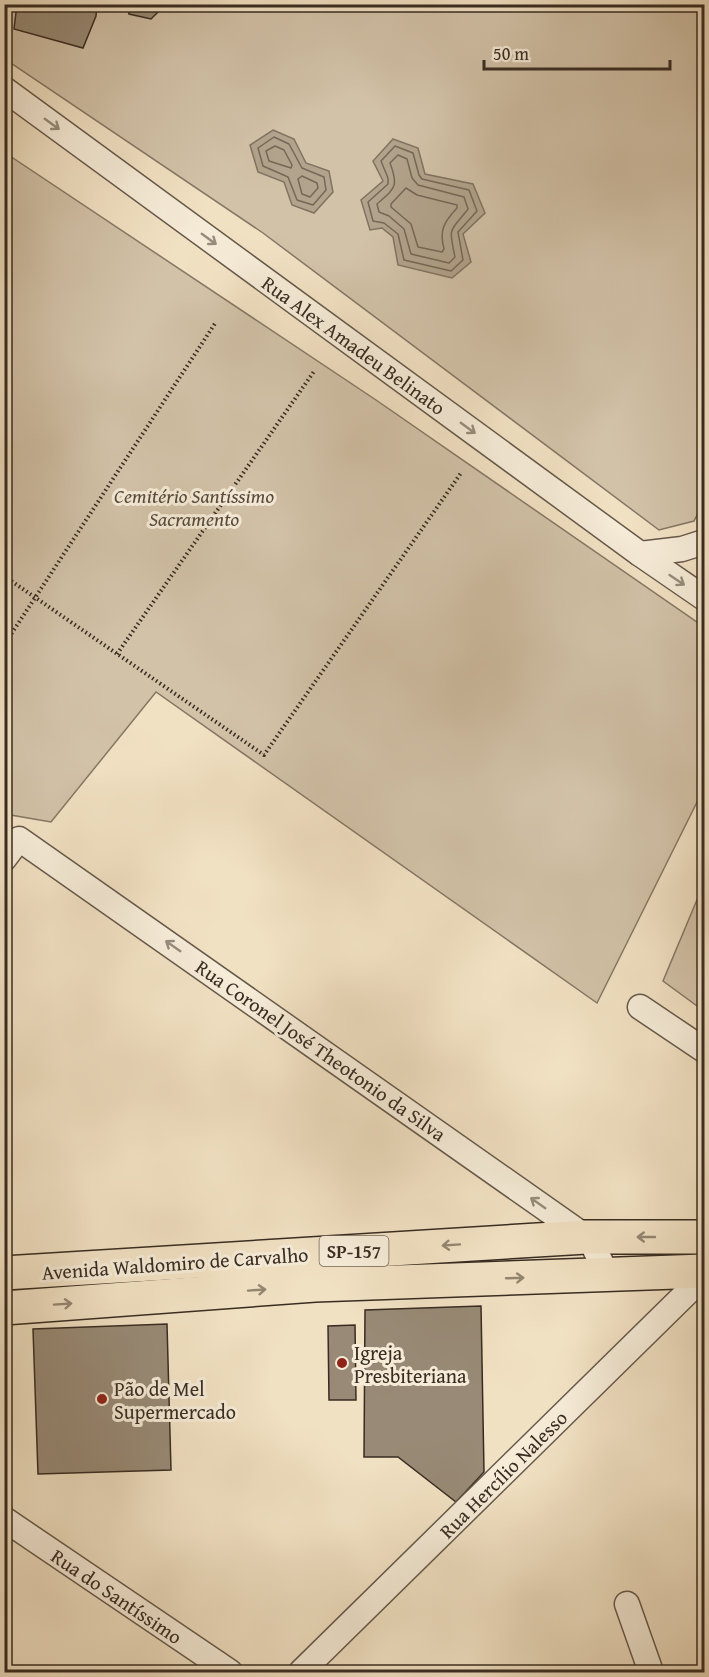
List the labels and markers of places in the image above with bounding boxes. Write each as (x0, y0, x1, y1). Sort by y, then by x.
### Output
place label: Igreja Presbiteriana (354, 1338, 467, 1390)
marker: Igreja Presbiteriana (335, 1356, 349, 1370)
place label: Pão de Mel Supermercado (114, 1374, 236, 1426)
marker: Pão de Mel Supermercado (95, 1392, 109, 1406)

